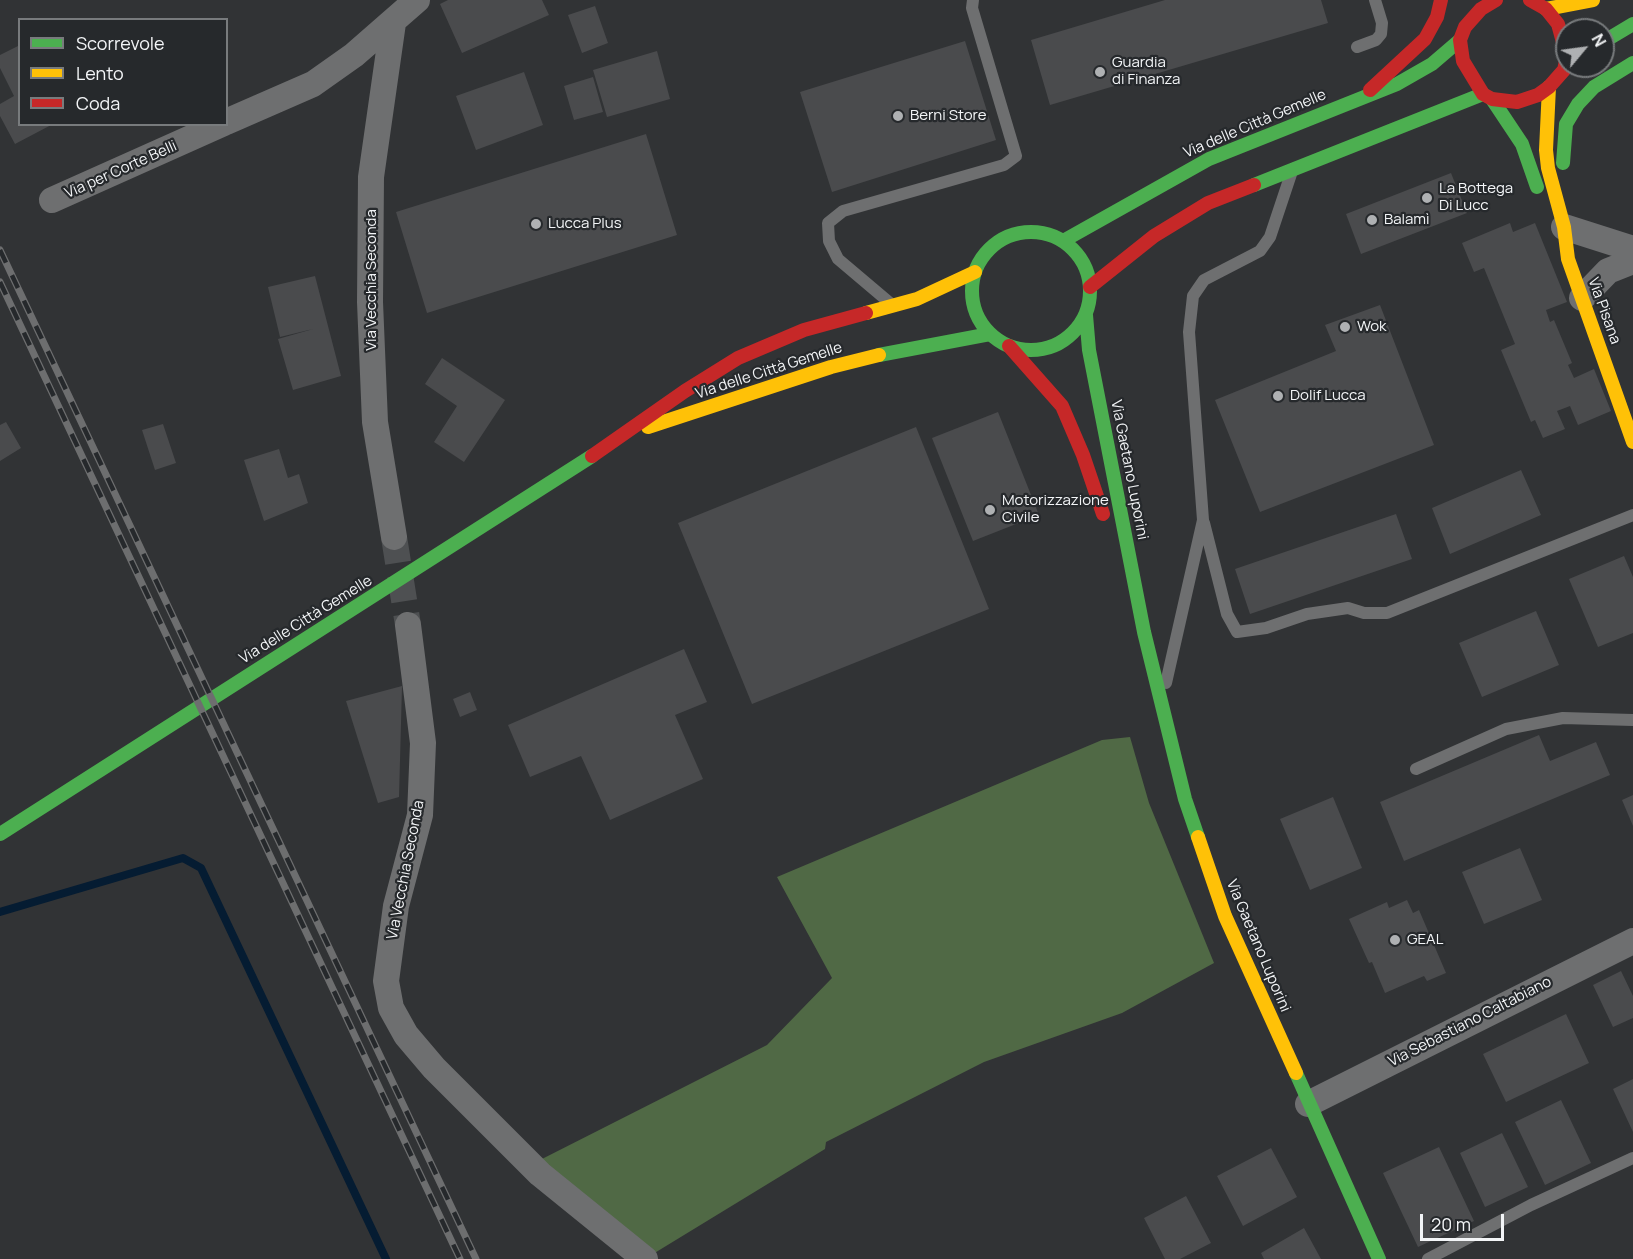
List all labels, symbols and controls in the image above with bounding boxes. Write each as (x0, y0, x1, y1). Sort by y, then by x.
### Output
legend (18, 18, 228, 126)
north arrow (1555, 18, 1615, 78)
text: N (1587, 30, 1611, 51)
text: Scorrevole (76, 31, 165, 55)
place label: Guardia di Finanza (1112, 54, 1180, 89)
text: Lento (76, 61, 124, 85)
marker: Guardia di Finanza (1093, 65, 1107, 79)
street label: Via delle Città Gemelle (1181, 86, 1329, 162)
text: Coda (76, 91, 120, 115)
place label: Berni Store (910, 107, 987, 125)
marker: Berni Store (891, 109, 905, 123)
street label: Via per Corte Belli (62, 137, 180, 203)
place label: La Bottega Di Lucc (1439, 180, 1513, 215)
marker: La Bottega Di Lucc (1420, 191, 1434, 205)
street label: Via Vecchia Seconda (363, 209, 381, 351)
place label: Balamì (1384, 211, 1430, 229)
marker: Balamì (1365, 213, 1379, 227)
place label: Lucca Plus (548, 215, 622, 233)
marker: Lucca Plus (529, 217, 543, 231)
street label: Via Pisana (1584, 275, 1624, 347)
place label: Wok (1357, 318, 1386, 336)
marker: Wok (1338, 320, 1352, 334)
street label: Via delle Città Gemelle (693, 339, 845, 403)
place label: Dolif Lucca (1290, 387, 1365, 405)
marker: Dolif Lucca (1271, 389, 1285, 403)
street label: Via Gaetano Luporini (1107, 399, 1151, 541)
place label: Motorizzazione Civile (1002, 492, 1109, 527)
marker: Motorizzazione Civile (983, 503, 997, 517)
street label: Via delle Città Gemelle (236, 572, 376, 668)
street label: Via Vecchia Seconda (384, 799, 428, 941)
street label: Via Gaetano Luporini (1222, 877, 1294, 1015)
place label: GEAL (1407, 931, 1443, 949)
marker: GEAL (1388, 933, 1402, 947)
street label: Via Sebastiano Caltabiano (1385, 973, 1555, 1071)
scale bar (1423, 1202, 1507, 1240)
text: 20 m (1431, 1212, 1471, 1236)

